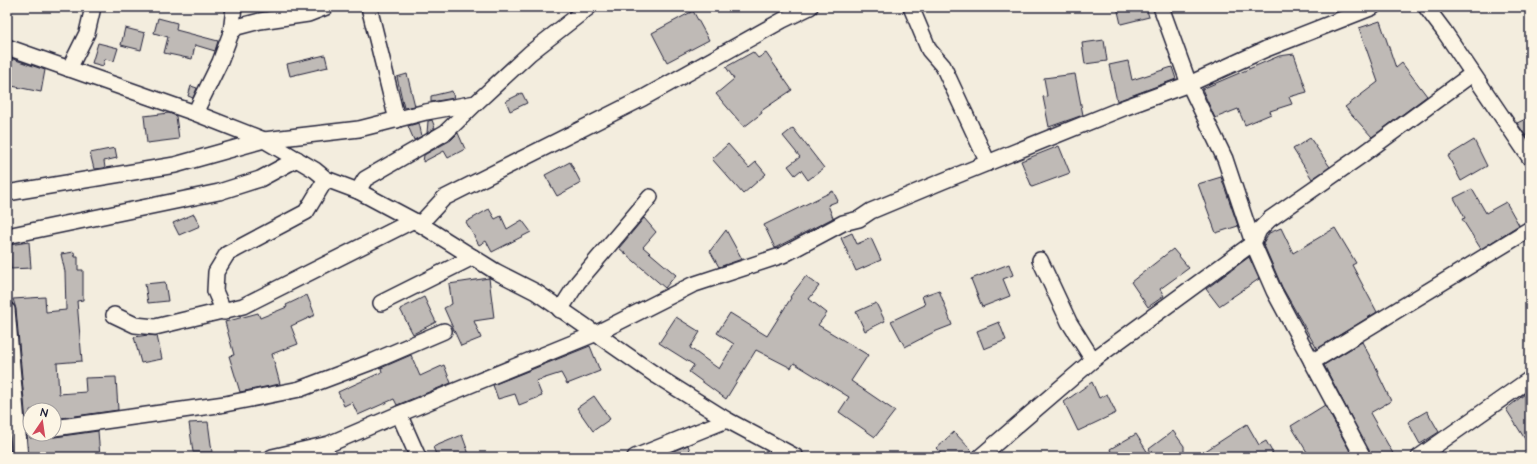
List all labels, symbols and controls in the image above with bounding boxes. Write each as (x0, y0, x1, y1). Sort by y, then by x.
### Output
north arrow (22, 402, 62, 442)
text: N (39, 405, 49, 421)

